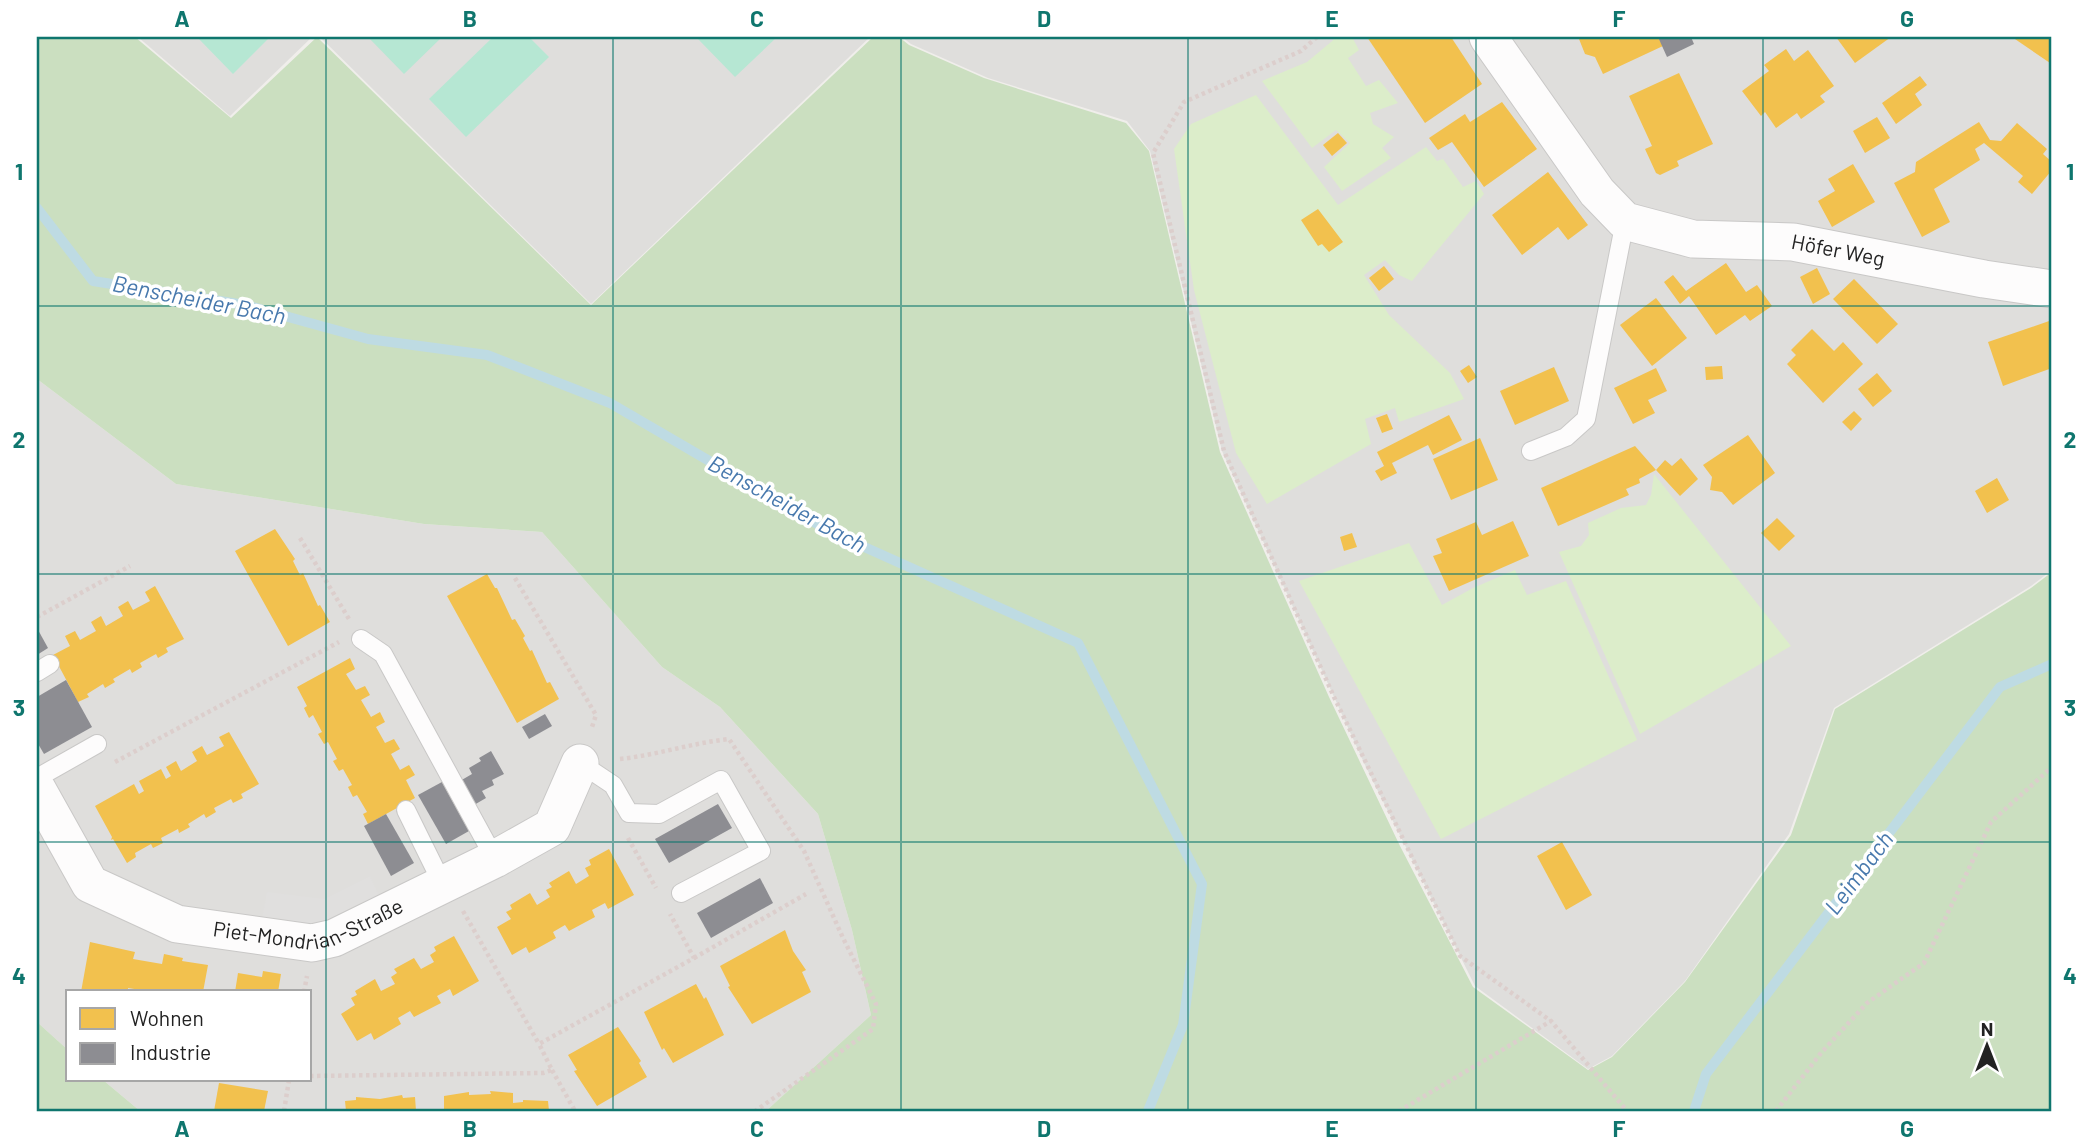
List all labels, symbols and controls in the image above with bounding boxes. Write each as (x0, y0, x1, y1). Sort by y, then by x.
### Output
text: A (174, 4, 190, 32)
text: B (463, 4, 477, 32)
text: C (750, 4, 764, 32)
text: D (1037, 4, 1051, 32)
text: E (1325, 4, 1339, 32)
text: F (1613, 4, 1626, 32)
text: G (1900, 4, 1914, 32)
text: 1 (15, 157, 23, 185)
text: 1 (2066, 157, 2074, 185)
street label: Höfer Weg (1790, 228, 1887, 270)
water label: Benscheider Bach (110, 269, 288, 330)
text: 2 (13, 425, 25, 453)
text: 2 (2064, 425, 2076, 453)
water label: Benscheider Bach (704, 448, 871, 558)
text: 3 (13, 693, 25, 721)
text: 3 (2064, 693, 2076, 721)
water label: Leimbach (1818, 825, 1898, 919)
street label: Piet-Mondrian-Straße (212, 892, 407, 954)
text: 4 (12, 961, 26, 989)
text: 4 (2063, 961, 2077, 989)
legend (66, 990, 312, 1082)
text: Wohnen (130, 1005, 204, 1030)
north arrow (1952, 1012, 2022, 1082)
text: N (1981, 1017, 1993, 1040)
text: Industrie (130, 1039, 211, 1064)
text: A (174, 1114, 190, 1142)
text: B (463, 1114, 477, 1142)
text: C (750, 1114, 764, 1142)
text: D (1037, 1114, 1051, 1142)
text: E (1325, 1114, 1339, 1142)
text: F (1613, 1114, 1626, 1142)
text: G (1900, 1114, 1914, 1142)

